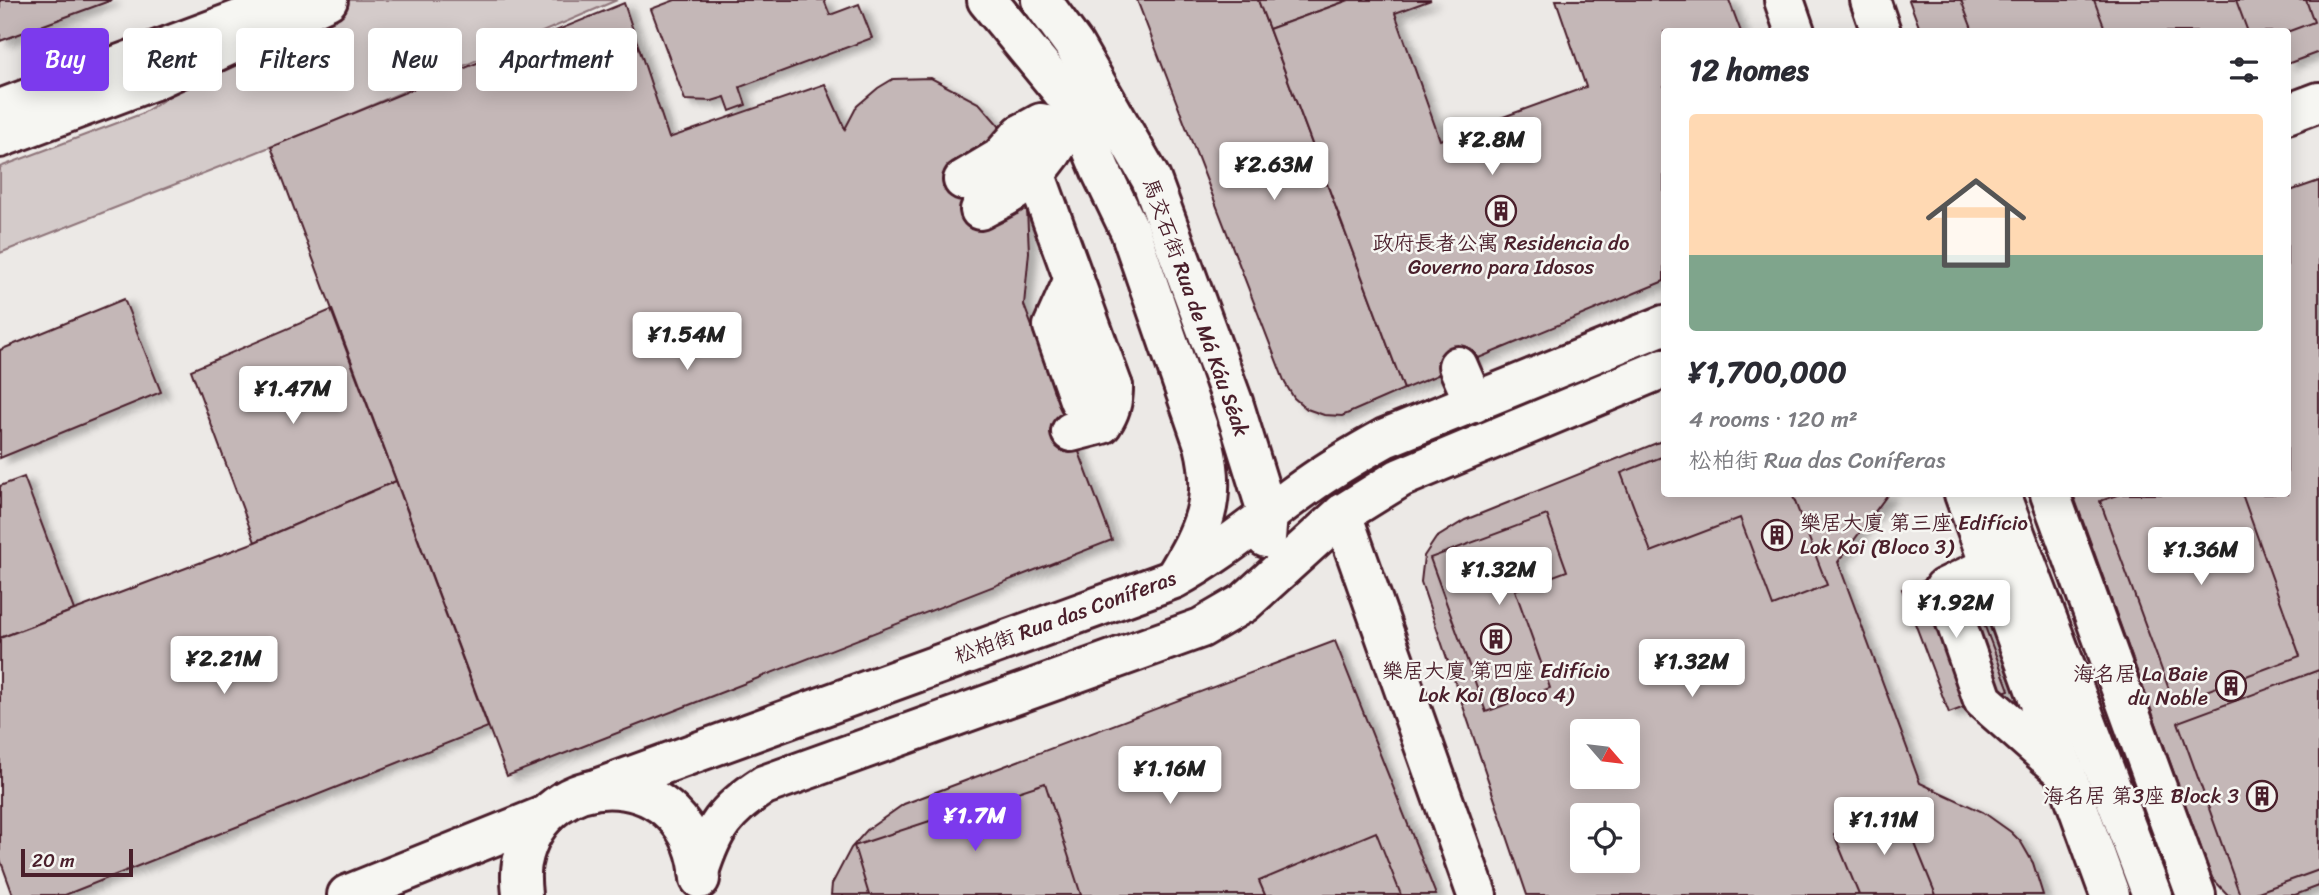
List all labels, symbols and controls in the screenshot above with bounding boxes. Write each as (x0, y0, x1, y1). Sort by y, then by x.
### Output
chip: Buy (21, 28, 109, 91)
chip: Rent (123, 28, 222, 91)
chip: Filters (236, 28, 354, 91)
chip: New (368, 28, 462, 91)
chip: Apartment (476, 28, 637, 91)
text: 12 homes (1689, 43, 1809, 97)
icon: filters (2225, 51, 2263, 89)
pin: ¥2.8M (1443, 118, 1541, 177)
text: ¥2.8M (1459, 119, 1525, 160)
pin: ¥2.63M (1217, 142, 1331, 202)
text: ¥2.63M (1235, 144, 1313, 185)
icon: home (1913, 160, 2039, 286)
street label: 馬交石街 Rua de Má Káu Séak (1131, 172, 1261, 443)
building icon: 政府長者公寓 Residencia do Governo para Idosos (1484, 194, 1518, 228)
place label: 政府長者公寓 Residencia do Governo para Idosos (1373, 224, 1629, 286)
pin: ¥1.54M (630, 312, 744, 372)
text: ¥1.54M (649, 314, 725, 355)
text: ¥1,700,000 (1689, 345, 1847, 399)
pin: ¥1.47M (236, 366, 350, 426)
text: ¥1.47M (255, 368, 331, 409)
text: 4 rooms · 120 m² (1689, 399, 1858, 440)
text: 松柏街 Rua das Coníferas (1689, 440, 1945, 481)
place label: 樂居大廈 第三座 Edifício Lok Koi (Bloco 3) (1800, 504, 2028, 566)
building icon: 樂居大廈 第三座 Edifício Lok Koi (Bloco 3) (1760, 518, 1794, 552)
pin: ¥1.36M (2144, 528, 2258, 587)
text: ¥1.36M (2164, 529, 2238, 570)
pin: ¥1.32M (1442, 548, 1556, 607)
text: ¥1.32M (1462, 549, 1536, 590)
street label: 松柏街 Rua das Coníferas (949, 559, 1182, 675)
pin: ¥1.92M (1899, 580, 2013, 640)
text: ¥1.92M (1918, 582, 1994, 623)
building icon: 樂居大廈 第四座 Edifício Lok Koi (Bloco 4) (1479, 622, 1513, 656)
pin: ¥2.21M (167, 636, 281, 696)
text: ¥2.21M (187, 638, 261, 679)
pin: ¥1.32M (1635, 640, 1749, 699)
text: ¥1.32M (1655, 641, 1729, 682)
place label: 樂居大廈 第四座 Edifício Lok Koi (Bloco 4) (1382, 652, 1610, 714)
place label: 海名居 La Baie du Noble (2073, 655, 2208, 717)
building icon: 海名居 La Baie du Noble (2214, 669, 2248, 703)
north arrow (1570, 719, 1640, 789)
map controls (1570, 719, 1640, 873)
pin: ¥1.16M (1113, 746, 1227, 806)
text: ¥1.16M (1134, 748, 1206, 789)
place label: 海名居 第3座 Block 3 (2043, 777, 2239, 815)
building icon: 海名居 第3座 Block 3 (2245, 779, 2279, 813)
pin: ¥1.7M (926, 794, 1024, 853)
text: ¥1.7M (944, 795, 1006, 836)
pin: ¥1.11M (1827, 798, 1941, 857)
text: ¥1.11M (1850, 799, 1918, 840)
button: locate (1570, 803, 1640, 873)
text: 20 m (32, 844, 75, 877)
scale bar (21, 846, 133, 878)

